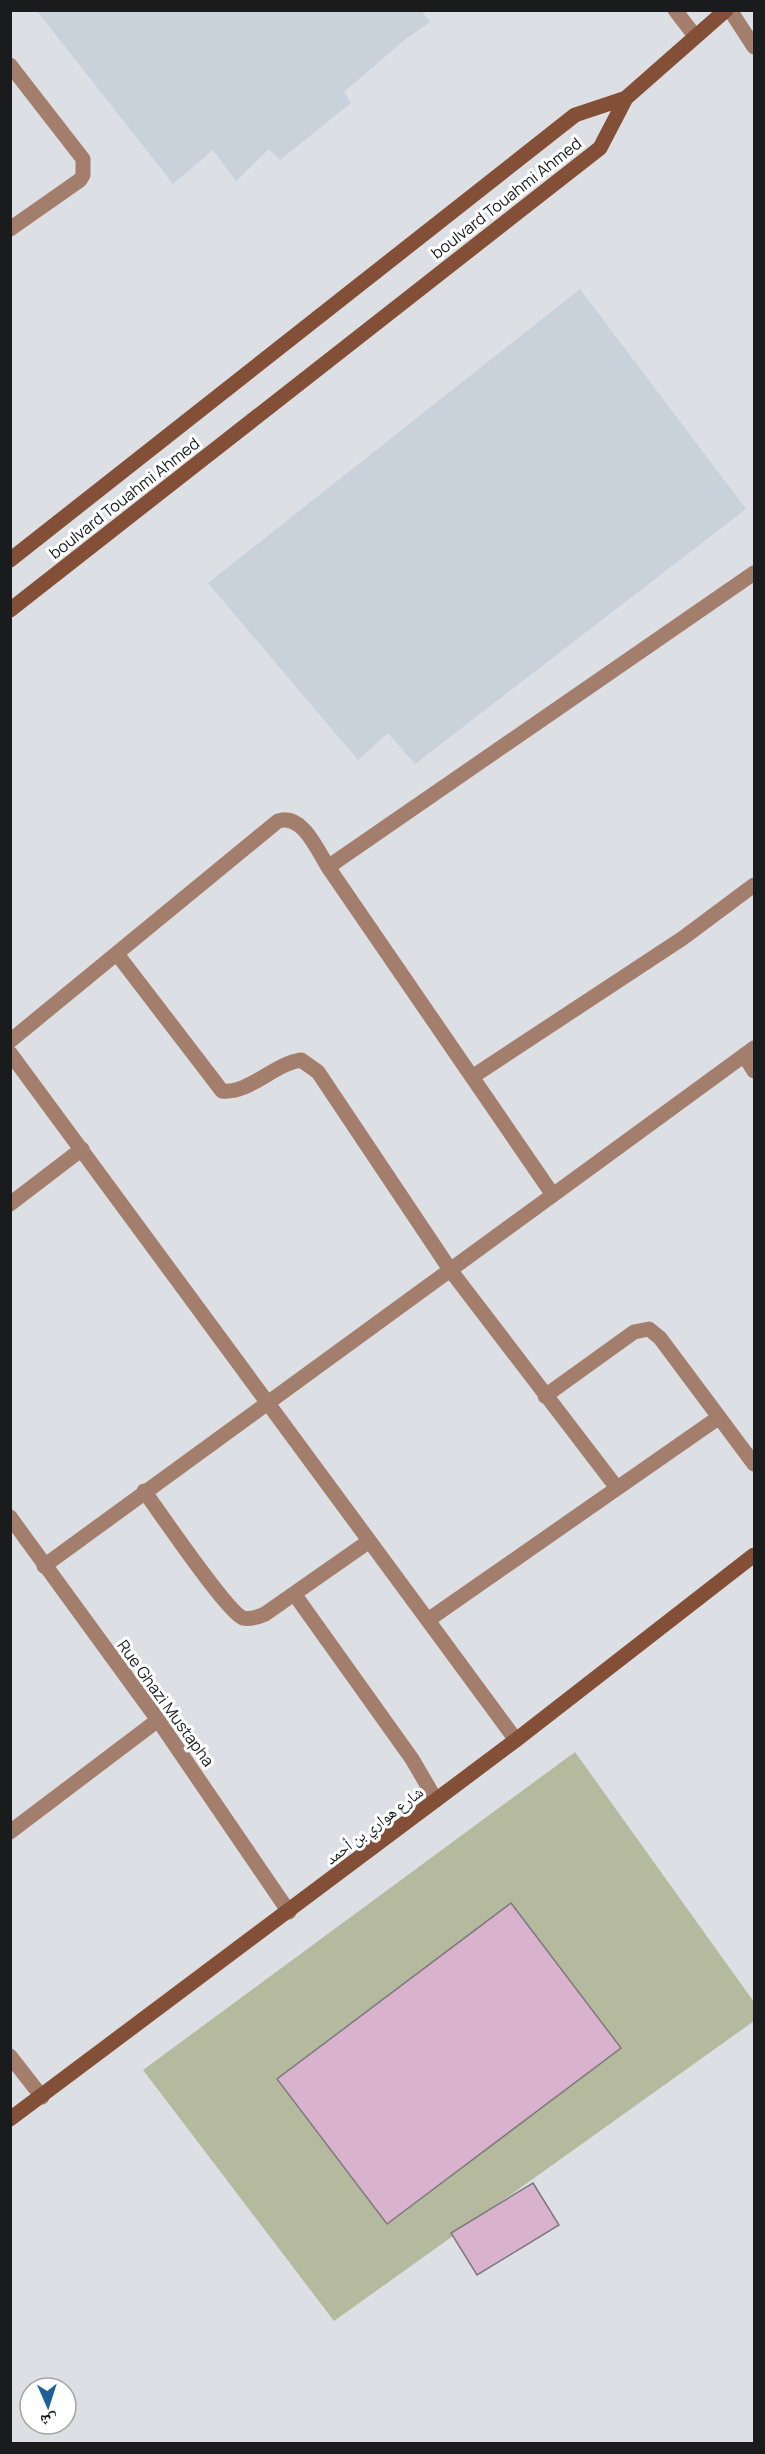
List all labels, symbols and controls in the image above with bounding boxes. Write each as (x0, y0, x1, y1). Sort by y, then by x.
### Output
street label: boulvard Touahmi Ahmed (426, 132, 586, 264)
street label: boulvard Touahmi Ahmed (44, 432, 204, 564)
street label: Rue Ghazi Mustapha (113, 1635, 219, 1771)
street label: شارع هواري بن أحمد (320, 1781, 429, 1871)
north arrow (18, 2376, 78, 2436)
text: ش (40, 2410, 58, 2432)

